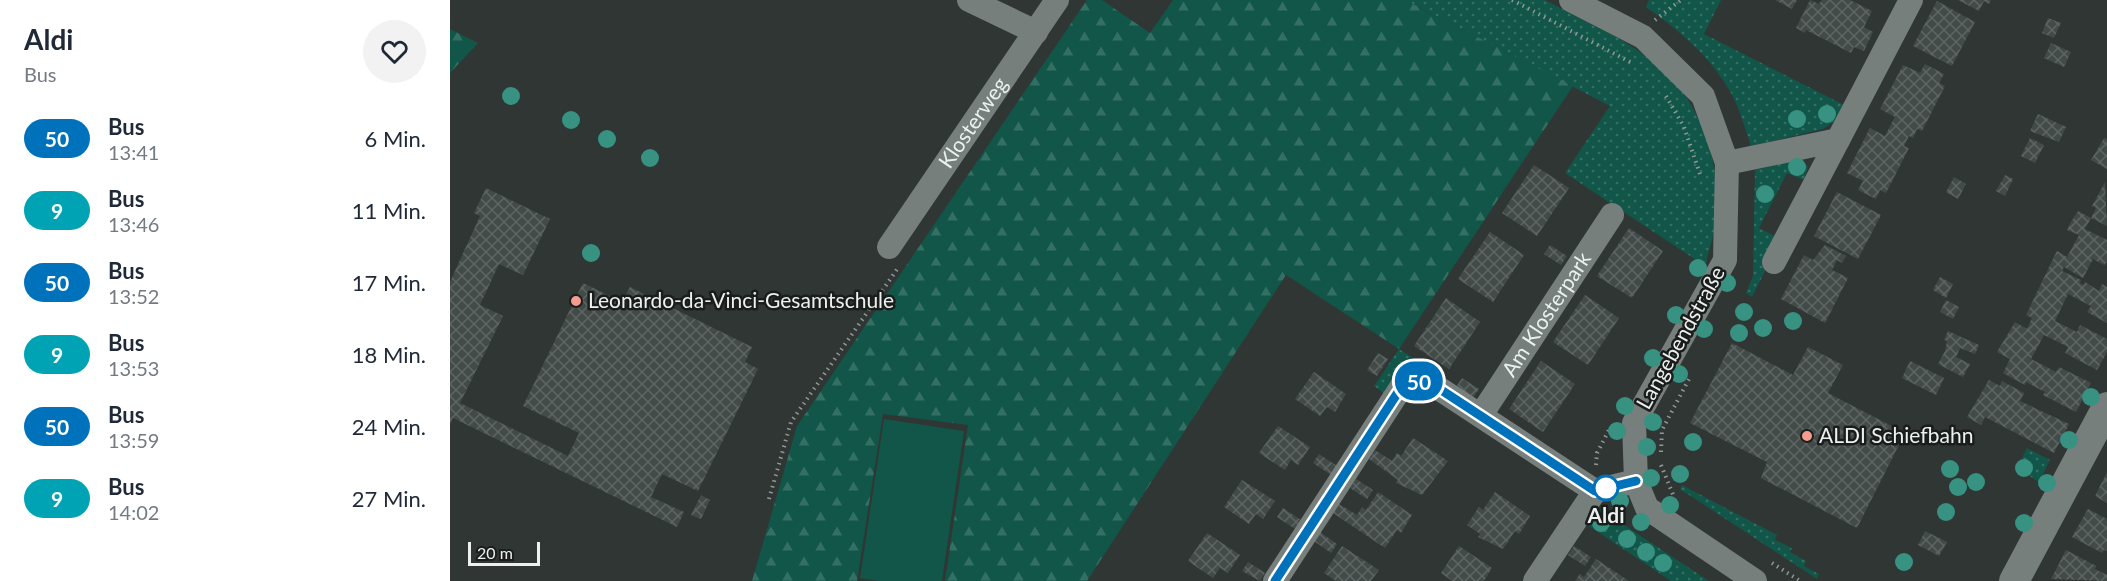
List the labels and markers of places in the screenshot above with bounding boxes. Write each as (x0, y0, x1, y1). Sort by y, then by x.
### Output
place label: Leonardo-da-Vinci-Gesamtschule (588, 287, 894, 312)
marker: Leonardo-da-Vinci-Gesamtschule (569, 294, 583, 308)
place label: ALDI Schiefbahn (1819, 422, 1973, 447)
marker: ALDI Schiefbahn (1800, 429, 1814, 443)
marker: Aldi (1593, 475, 1619, 501)
place label: Aldi (1586, 502, 1625, 527)

